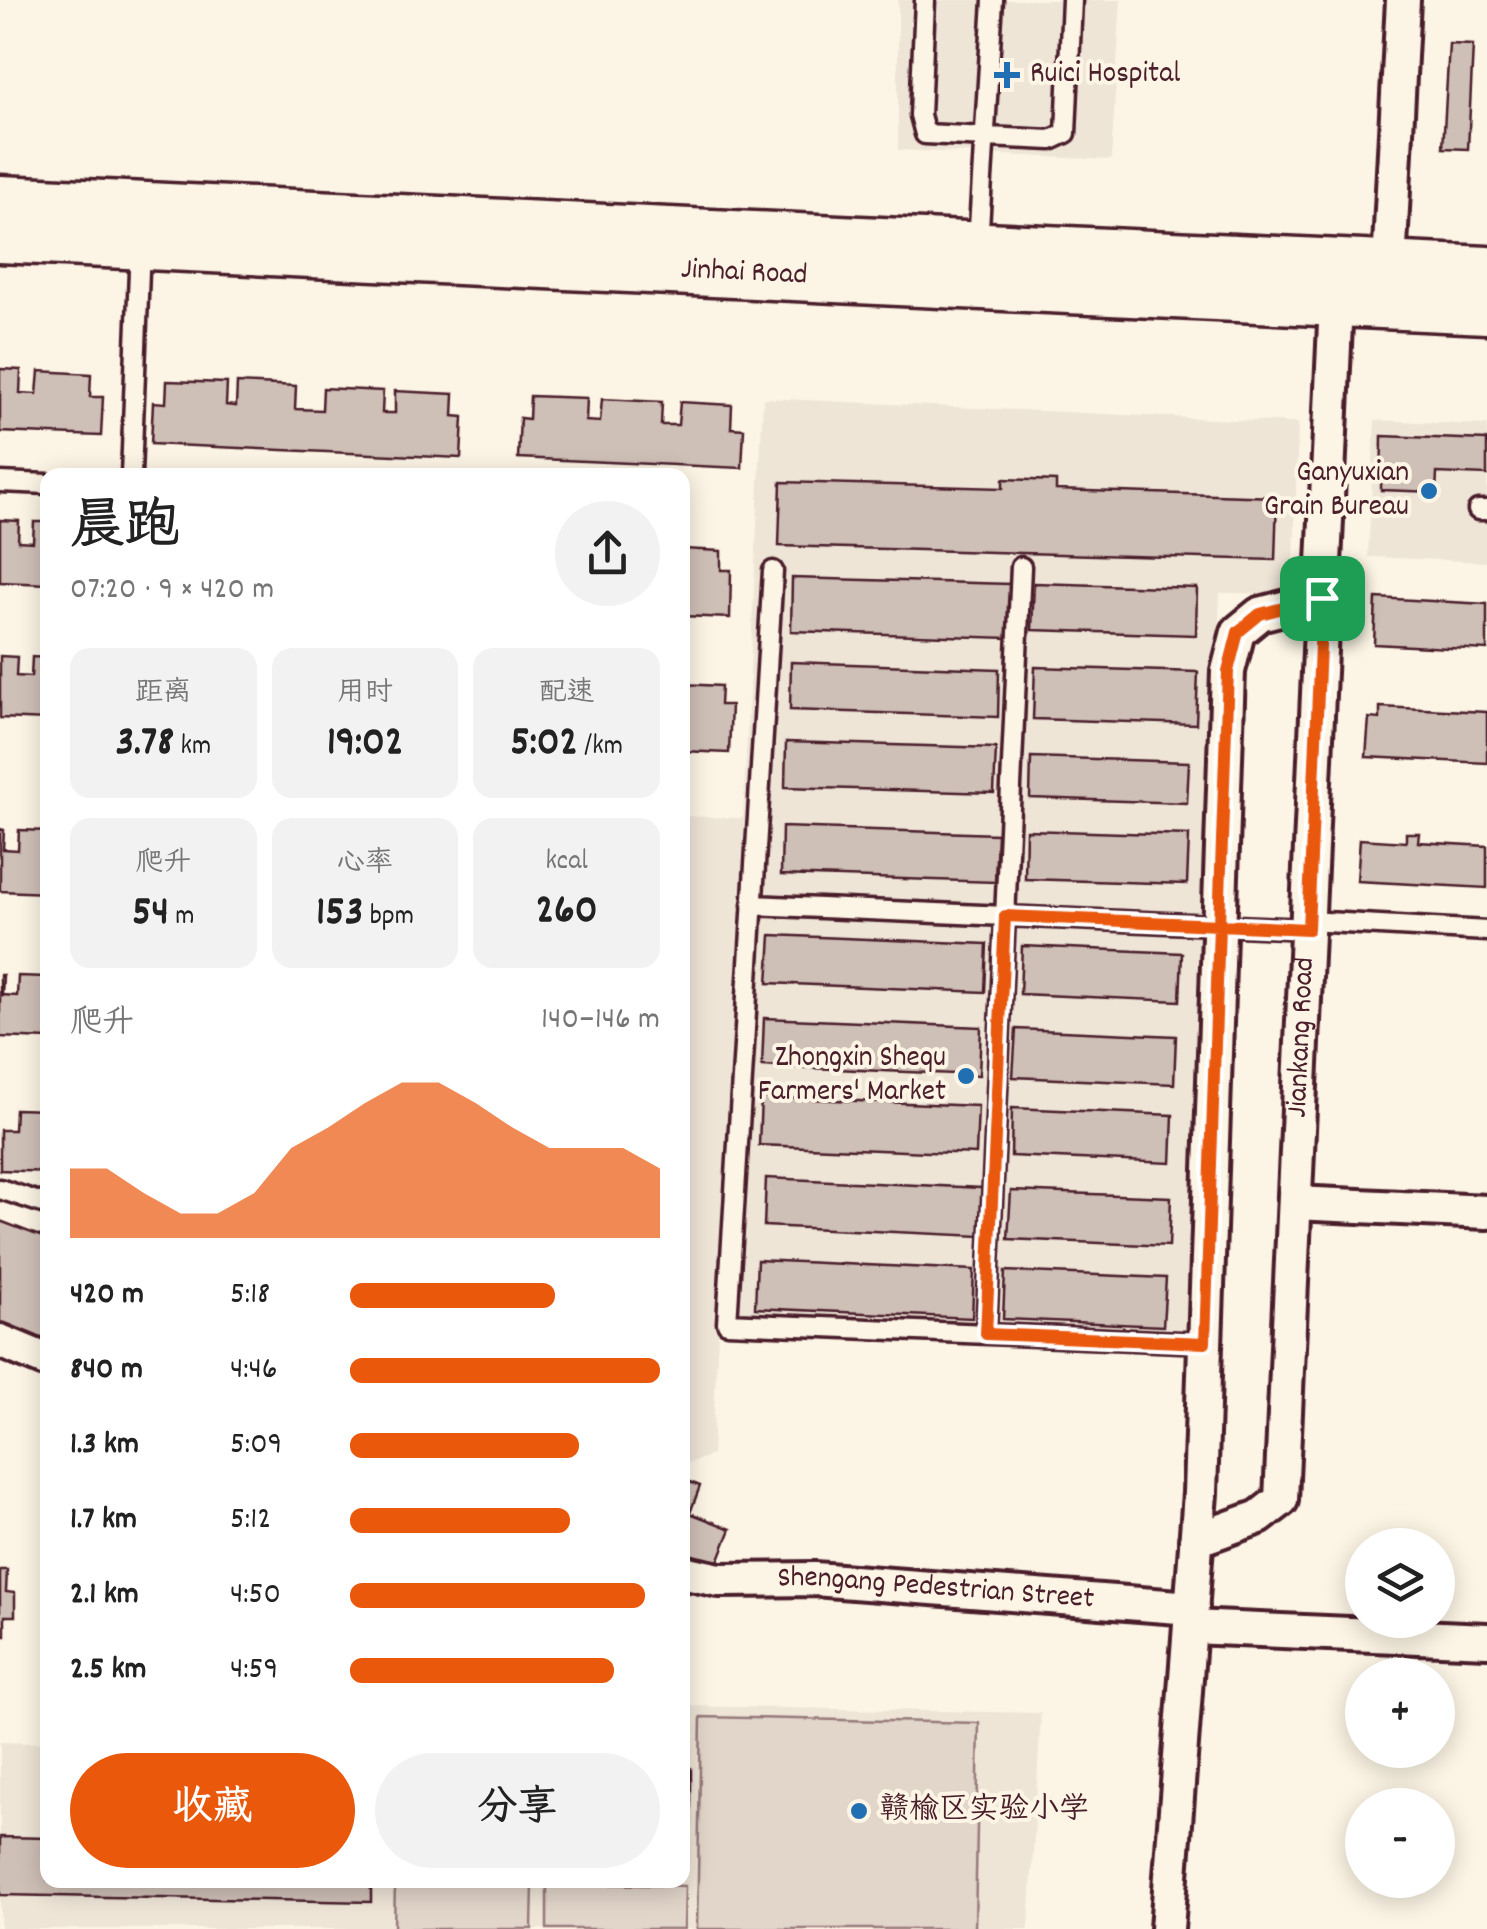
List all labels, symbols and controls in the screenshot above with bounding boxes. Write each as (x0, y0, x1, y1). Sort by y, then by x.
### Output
place label: Ruici Hospital (1030, 54, 1180, 97)
marker: Ruici Hospital (994, 62, 1020, 88)
street label: Jinhai Road (680, 249, 808, 298)
place label: Ganyuxian Grain Bureau (1264, 453, 1409, 530)
marker: Ganyuxian Grain Bureau (1418, 480, 1440, 502)
text: 晨跑 (70, 491, 180, 570)
button: share (555, 501, 660, 606)
pin (1280, 556, 1365, 641)
text: 07:20 · 9 × 420 m (70, 568, 274, 614)
icon: arrive (1295, 571, 1350, 626)
text: 距离 (135, 675, 191, 715)
text: 用时 (337, 675, 393, 715)
text: 配速 (539, 675, 595, 715)
text: 3.78 (115, 715, 174, 775)
text: 19:02 (327, 715, 403, 775)
text: 5:02 (510, 715, 578, 775)
text: km (174, 728, 211, 768)
text: /km (578, 728, 623, 768)
text: kcal (545, 843, 588, 883)
text: 爬升 (135, 845, 191, 885)
text: 心率 (337, 845, 393, 885)
text: 260 (536, 883, 598, 943)
text: 54 (132, 885, 169, 945)
text: 153 (316, 885, 363, 945)
text: m (169, 898, 195, 938)
text: bpm (363, 898, 414, 938)
street label: Jiankang Road (1277, 956, 1327, 1119)
text: 140–146 m (541, 998, 660, 1044)
text: 爬升 (70, 1002, 134, 1048)
place label: Zhongxin Shequ Farmers' Market (758, 1038, 946, 1115)
marker: Zhongxin Shequ Farmers' Market (955, 1065, 977, 1087)
text: 420 m (70, 1273, 144, 1319)
text: 5:18 (230, 1273, 270, 1319)
text: 840 m (70, 1348, 143, 1394)
text: 4:46 (230, 1348, 278, 1394)
text: 1.3 km (70, 1423, 139, 1469)
text: 5:09 (230, 1423, 282, 1469)
text: 1.7 km (70, 1498, 137, 1544)
text: 5:12 (230, 1498, 271, 1544)
map controls (1345, 1528, 1455, 1898)
button: layers (1345, 1528, 1455, 1638)
street label: Shengang Pedestrian Street (777, 1557, 1096, 1622)
text: 2.1 km (70, 1573, 139, 1619)
text: 4:50 (230, 1573, 281, 1619)
text: 2.5 km (70, 1648, 147, 1694)
text: 4:59 (230, 1648, 278, 1694)
button: + (1345, 1658, 1455, 1768)
button: 收藏 (70, 1753, 355, 1868)
button: 分享 (375, 1753, 660, 1868)
button: − (1345, 1788, 1455, 1898)
place label: 赣榆区实验小学 (879, 1790, 1089, 1833)
marker: 赣榆区实验小学 (848, 1800, 870, 1822)

